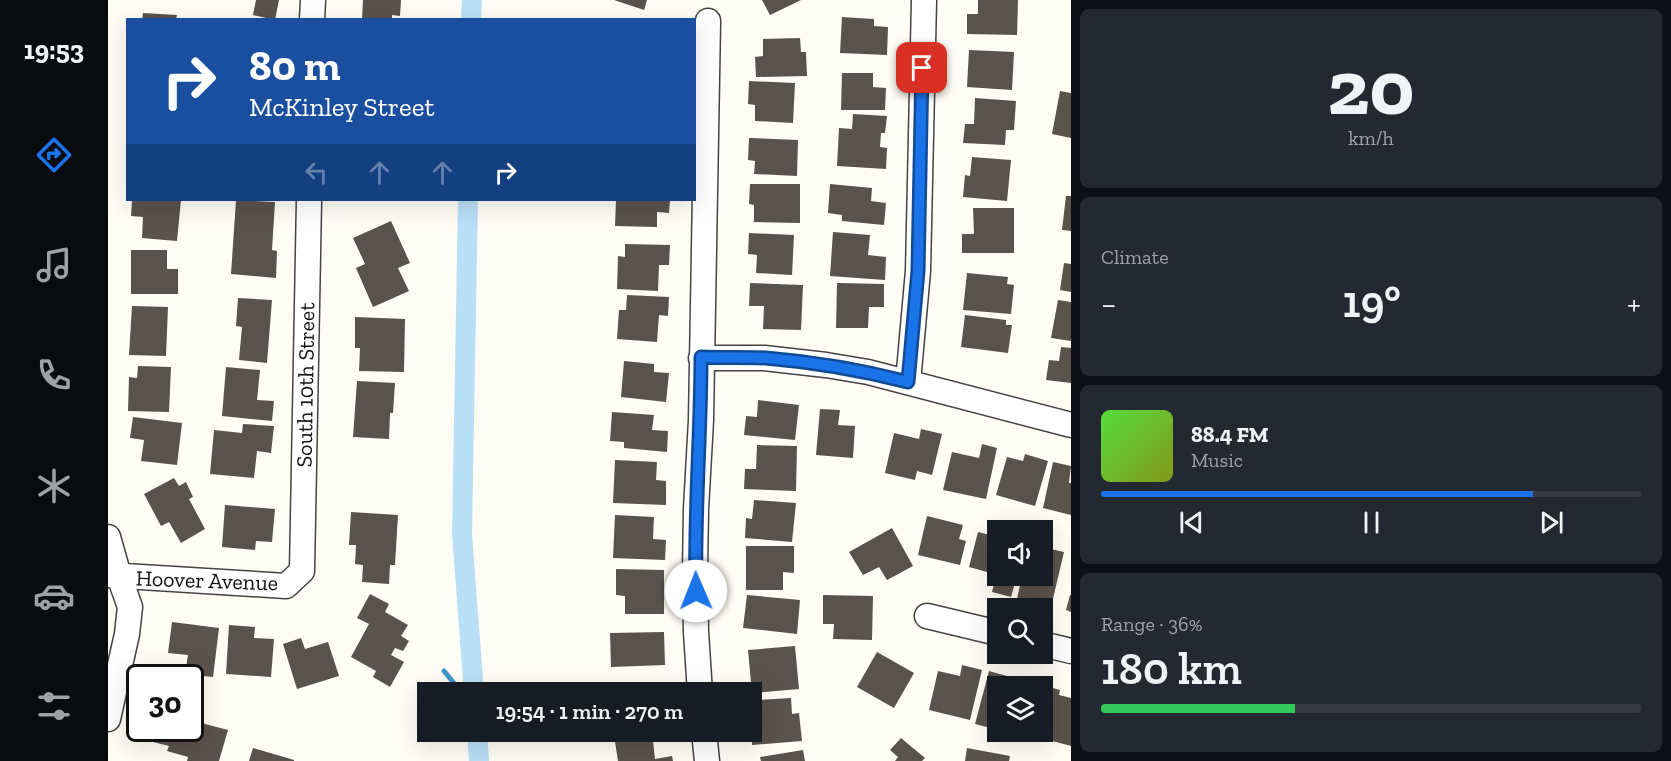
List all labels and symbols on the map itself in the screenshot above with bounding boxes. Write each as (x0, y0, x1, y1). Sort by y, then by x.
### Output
pin (896, 42, 947, 93)
street label: South 10th Street (291, 301, 320, 468)
position arrow (664, 559, 728, 623)
street label: Hoover Avenue (135, 565, 279, 596)
speed limit sign: 30 (126, 664, 204, 742)

